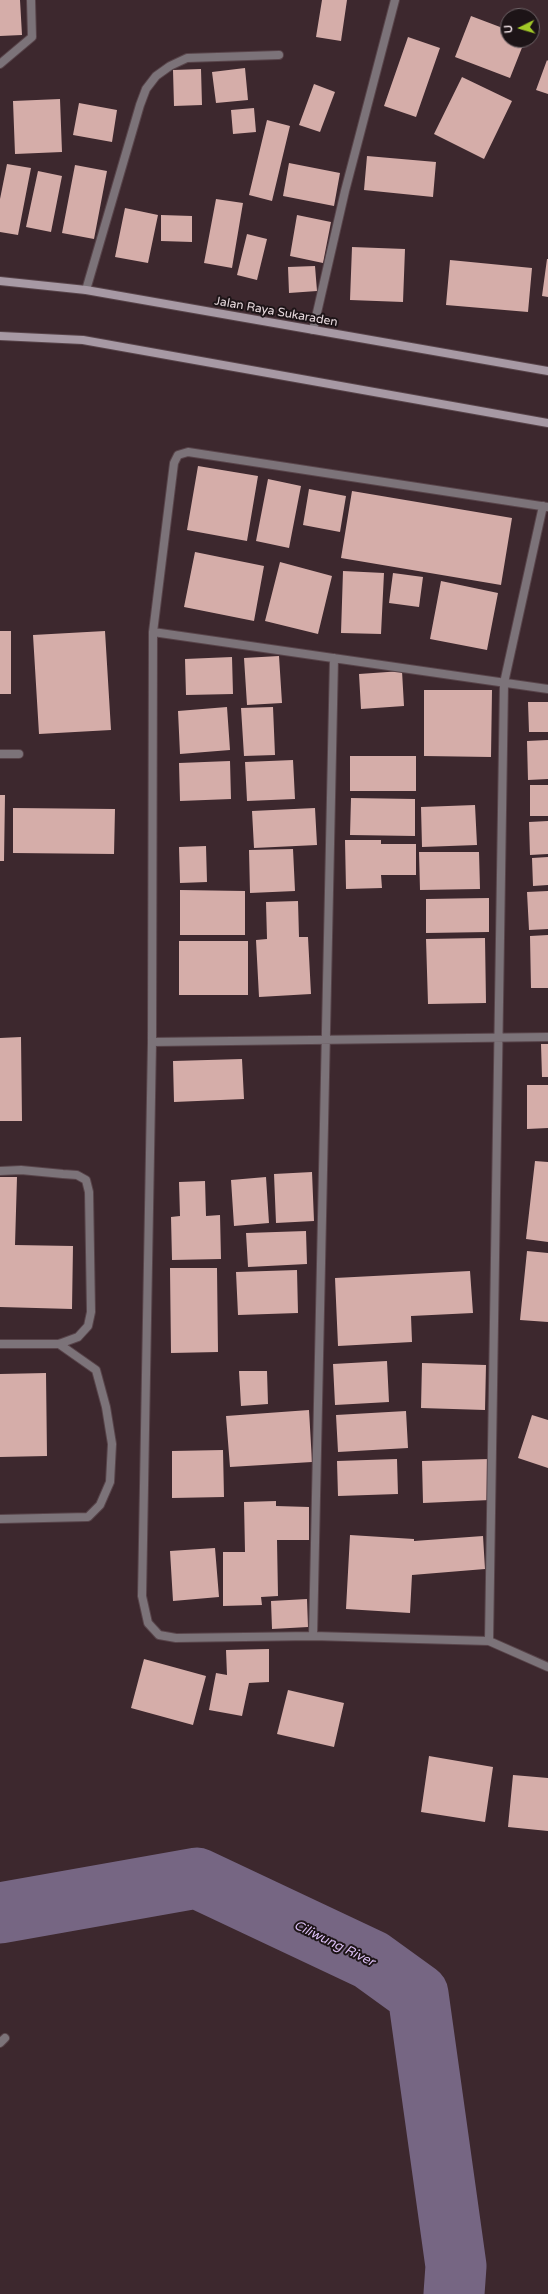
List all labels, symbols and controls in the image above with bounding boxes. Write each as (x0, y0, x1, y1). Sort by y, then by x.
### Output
north arrow (500, 8, 540, 48)
text: U (502, 24, 515, 34)
street label: Jalan Raya Sukaraden (213, 294, 339, 330)
water label: Ciliwung River (291, 1918, 377, 1970)

